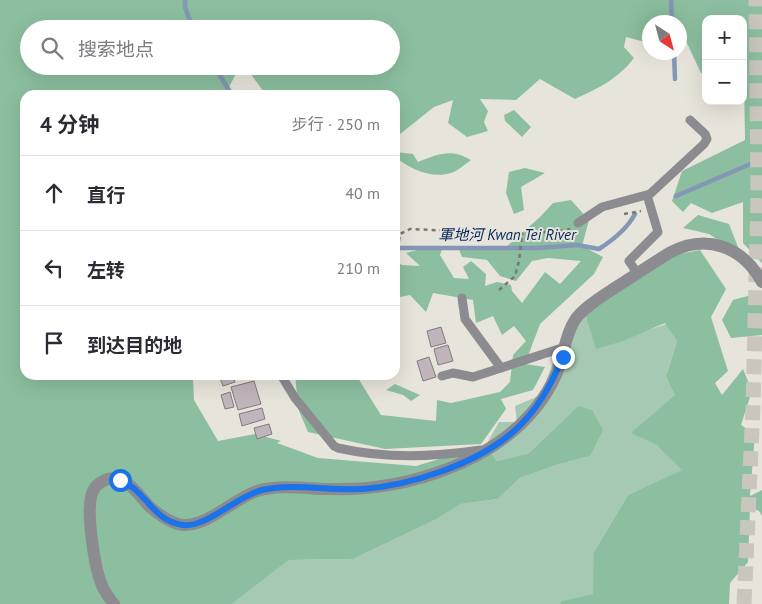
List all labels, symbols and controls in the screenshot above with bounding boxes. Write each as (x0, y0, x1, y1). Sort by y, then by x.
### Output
north arrow (642, 15, 687, 60)
map controls (702, 15, 747, 105)
button: + (702, 15, 747, 60)
search box (20, 20, 400, 75)
icon: search (38, 34, 66, 62)
text: 搜索地点 (78, 37, 154, 61)
button: − (702, 60, 747, 105)
text: 4 分钟 (40, 111, 99, 138)
text: 步行 · 250 m (292, 114, 380, 134)
icon: ahead (40, 179, 68, 207)
text: 直行 (87, 183, 125, 207)
text: 40 m (345, 183, 380, 203)
water label: 軍地河 Kwan Tei River (438, 225, 577, 244)
icon: left (40, 254, 68, 282)
text: 左转 (87, 258, 125, 282)
text: 210 m (337, 258, 380, 278)
icon: arrive (40, 329, 68, 357)
text: 到达目的地 (87, 333, 182, 357)
route end (552, 346, 575, 369)
route start (109, 469, 132, 492)

